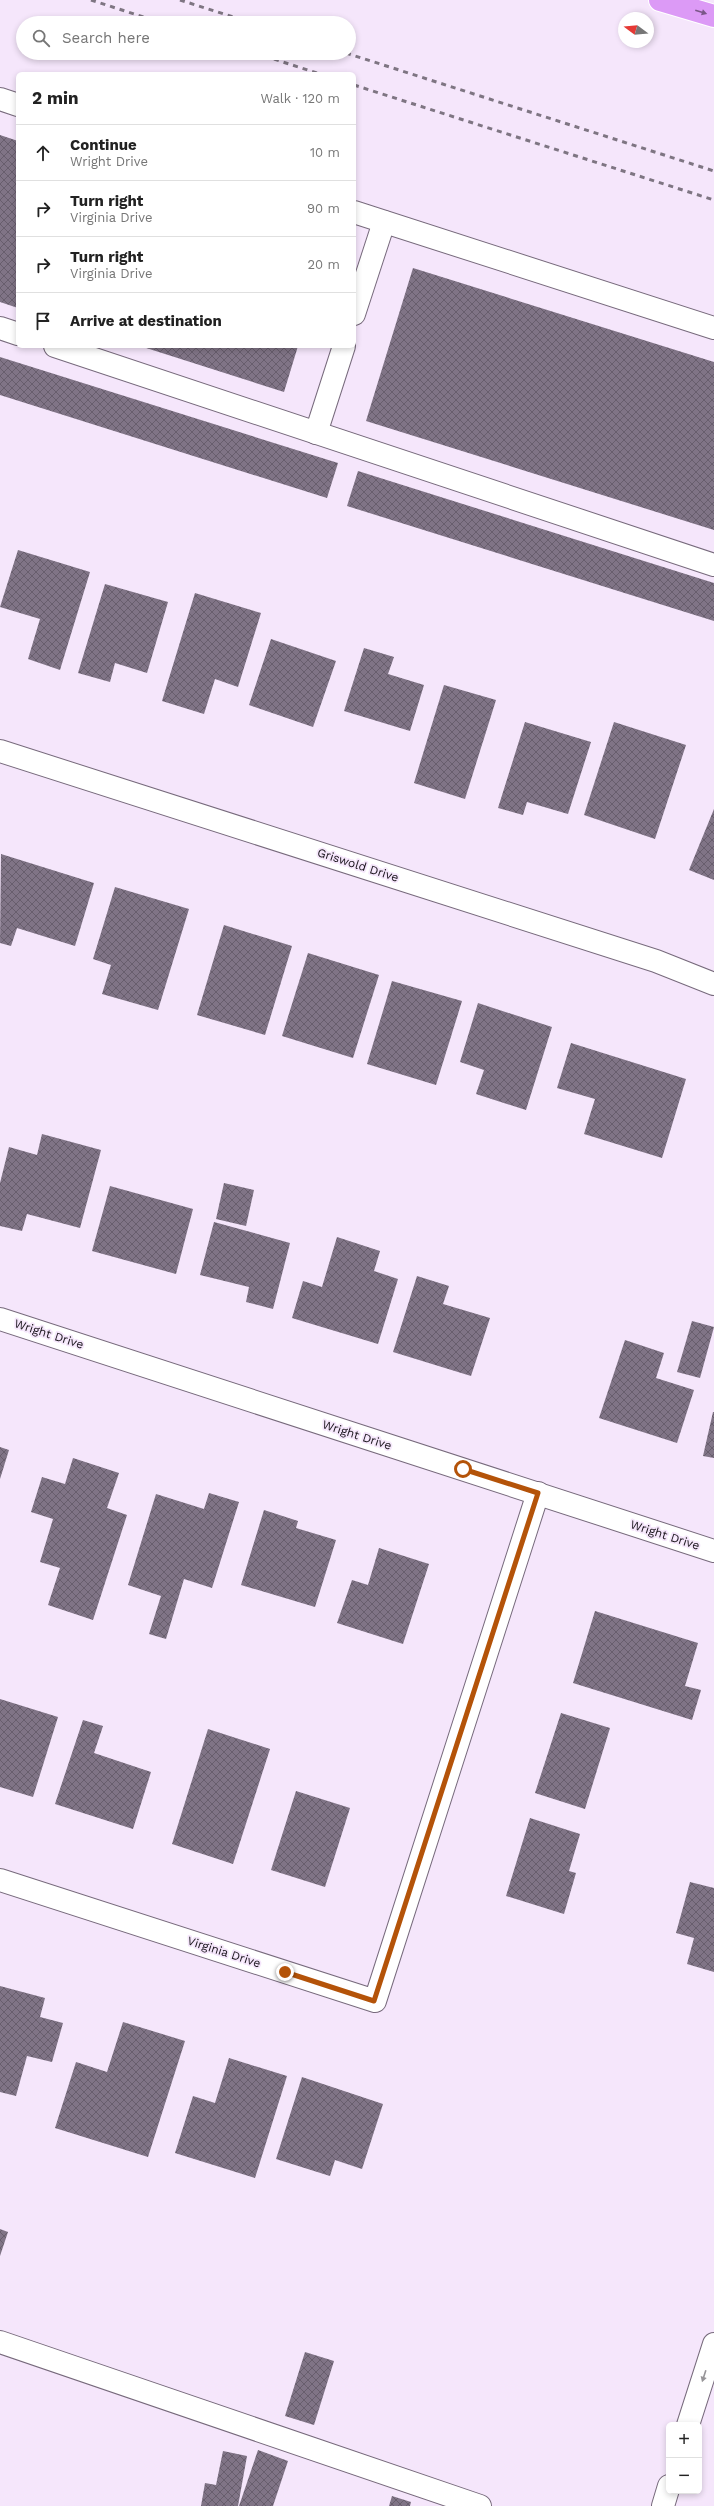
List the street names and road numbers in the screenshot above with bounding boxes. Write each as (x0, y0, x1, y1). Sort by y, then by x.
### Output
street label: Griswold Drive (315, 845, 401, 885)
street label: Wright Drive (13, 1316, 85, 1352)
street label: Wright Drive (321, 1417, 393, 1453)
street label: Wright Drive (629, 1517, 701, 1553)
street label: Virginia Drive (186, 1934, 262, 1970)

